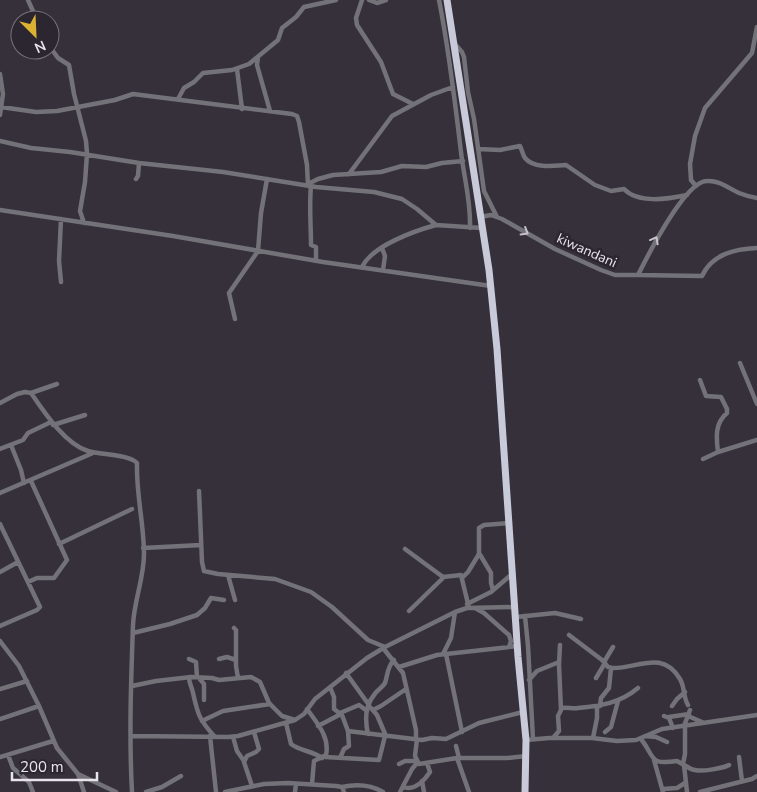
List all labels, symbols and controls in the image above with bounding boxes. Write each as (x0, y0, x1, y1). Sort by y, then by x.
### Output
north arrow (10, 10, 60, 60)
text: N (31, 36, 49, 57)
one-way arrow (519, 226, 528, 236)
street label: kiwandani (554, 229, 620, 272)
one-way arrow (649, 237, 659, 246)
scale bar (12, 750, 98, 782)
text: 200 m (20, 757, 64, 777)

